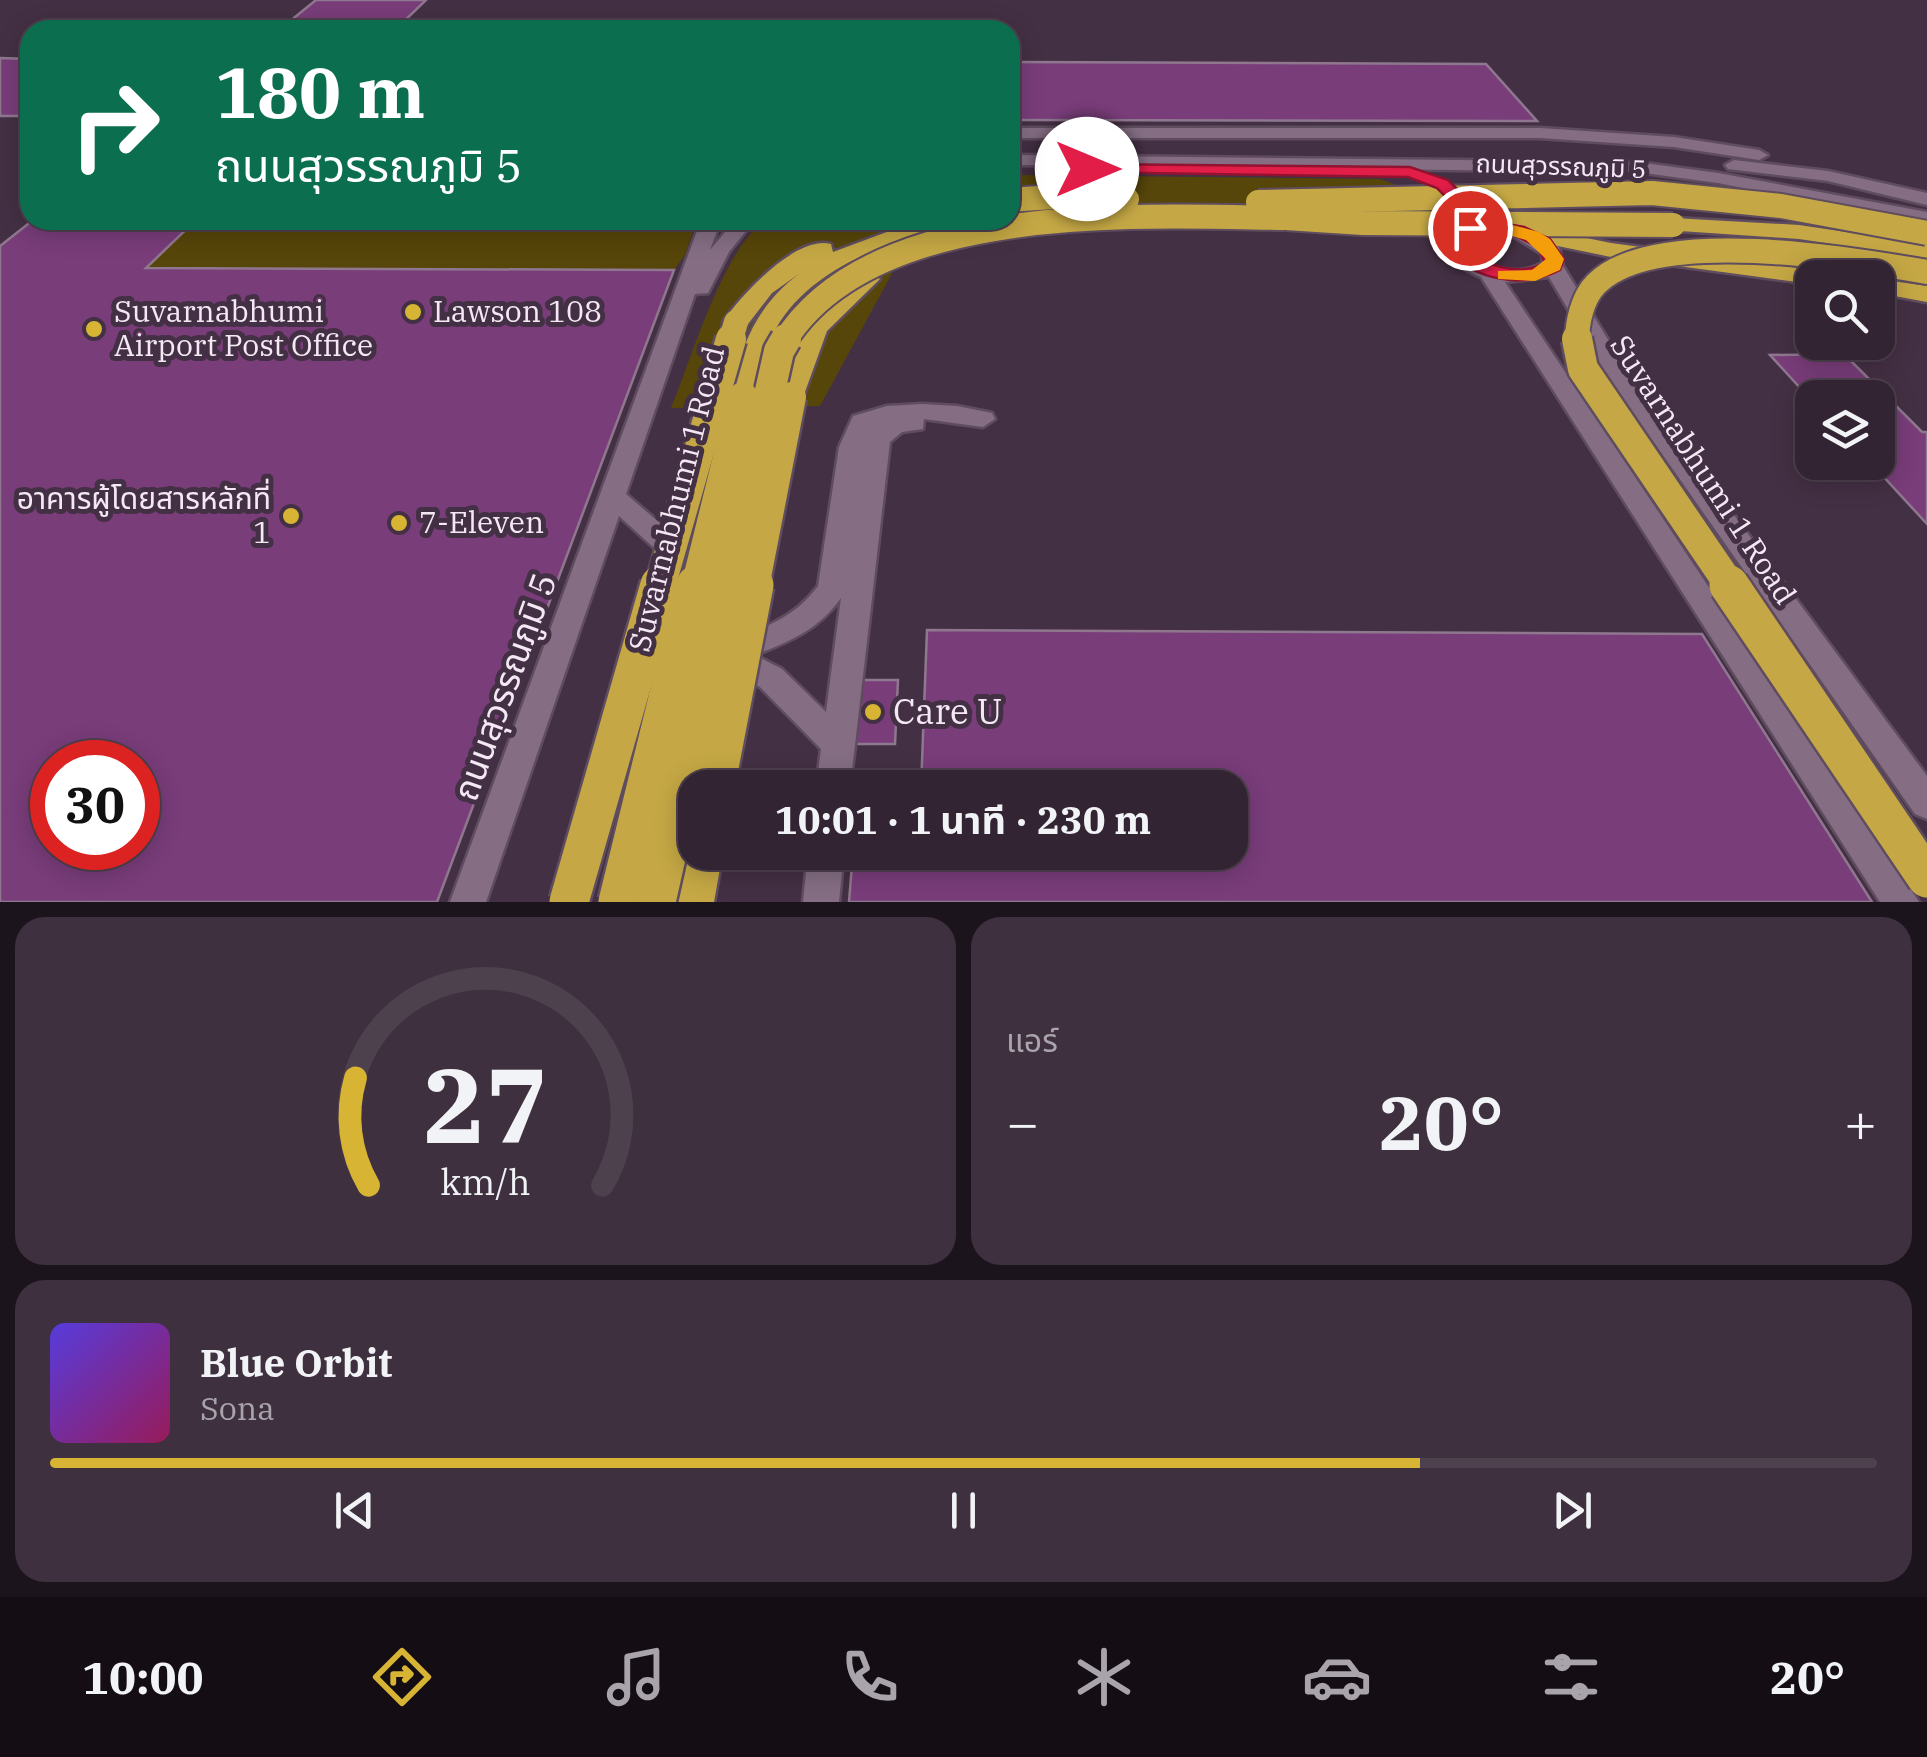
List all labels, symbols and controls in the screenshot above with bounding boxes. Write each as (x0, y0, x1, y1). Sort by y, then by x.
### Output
text: 180 m (215, 46, 425, 137)
icon: right (50, 60, 180, 190)
position arrow (1035, 117, 1139, 221)
text: ถนนสุวรรณภูมิ 5 (215, 136, 522, 194)
street label: ถนนสุวรรณภูมิ 5 (1475, 146, 1647, 185)
pin (1428, 186, 1513, 271)
icon: arrive (1443, 201, 1498, 256)
map controls (1795, 260, 1895, 480)
button: search (1795, 260, 1895, 360)
place label: Suvarnabhumi Airport Post Office (114, 291, 373, 364)
place label: Lawson 108 (433, 291, 602, 330)
marker: Lawson 108 (402, 301, 424, 323)
marker: Suvarnabhumi Airport Post Office (83, 318, 105, 340)
street label: Suvarnabhumi 1 Road (1603, 327, 1806, 611)
street label: Suvarnabhumi 1 Road (619, 342, 732, 655)
button: layers (1795, 380, 1895, 480)
place label: อาคารผู้โดยสารหลักที่ 1 (17, 478, 271, 551)
place label: 7-Eleven (419, 502, 544, 541)
marker: อาคารผู้โดยสารหลักที่ 1 (280, 505, 302, 527)
marker: 7-Eleven (388, 512, 410, 534)
street label: ถนนสุวรรณภูมิ 5 (442, 567, 567, 807)
place label: Care U (893, 688, 1003, 734)
marker: Care U (862, 701, 884, 723)
speed limit sign: 30 (30, 740, 160, 870)
text: 10:01 · 1 นาที · 230 m (775, 795, 1151, 844)
text: แอร์ (1006, 1019, 1058, 1061)
text: 27 (423, 1036, 548, 1172)
text: 20° (1379, 1073, 1504, 1171)
text: − (1006, 1087, 1039, 1158)
text: + (1844, 1087, 1877, 1158)
text: km/h (440, 1158, 531, 1205)
text: Blue Orbit (200, 1338, 392, 1387)
text: Sona (200, 1387, 275, 1429)
icon: previous (327, 1483, 382, 1538)
icon: pause (936, 1483, 991, 1538)
icon: next (1545, 1483, 1600, 1538)
icon: directions (367, 1642, 437, 1712)
icon: music (601, 1642, 671, 1712)
icon: phone (835, 1642, 905, 1712)
icon: climate (1069, 1642, 1139, 1712)
icon: car (1302, 1642, 1372, 1712)
icon: filters (1536, 1642, 1606, 1712)
text: 10:00 (82, 1648, 204, 1706)
text: 20° (1770, 1648, 1845, 1706)

